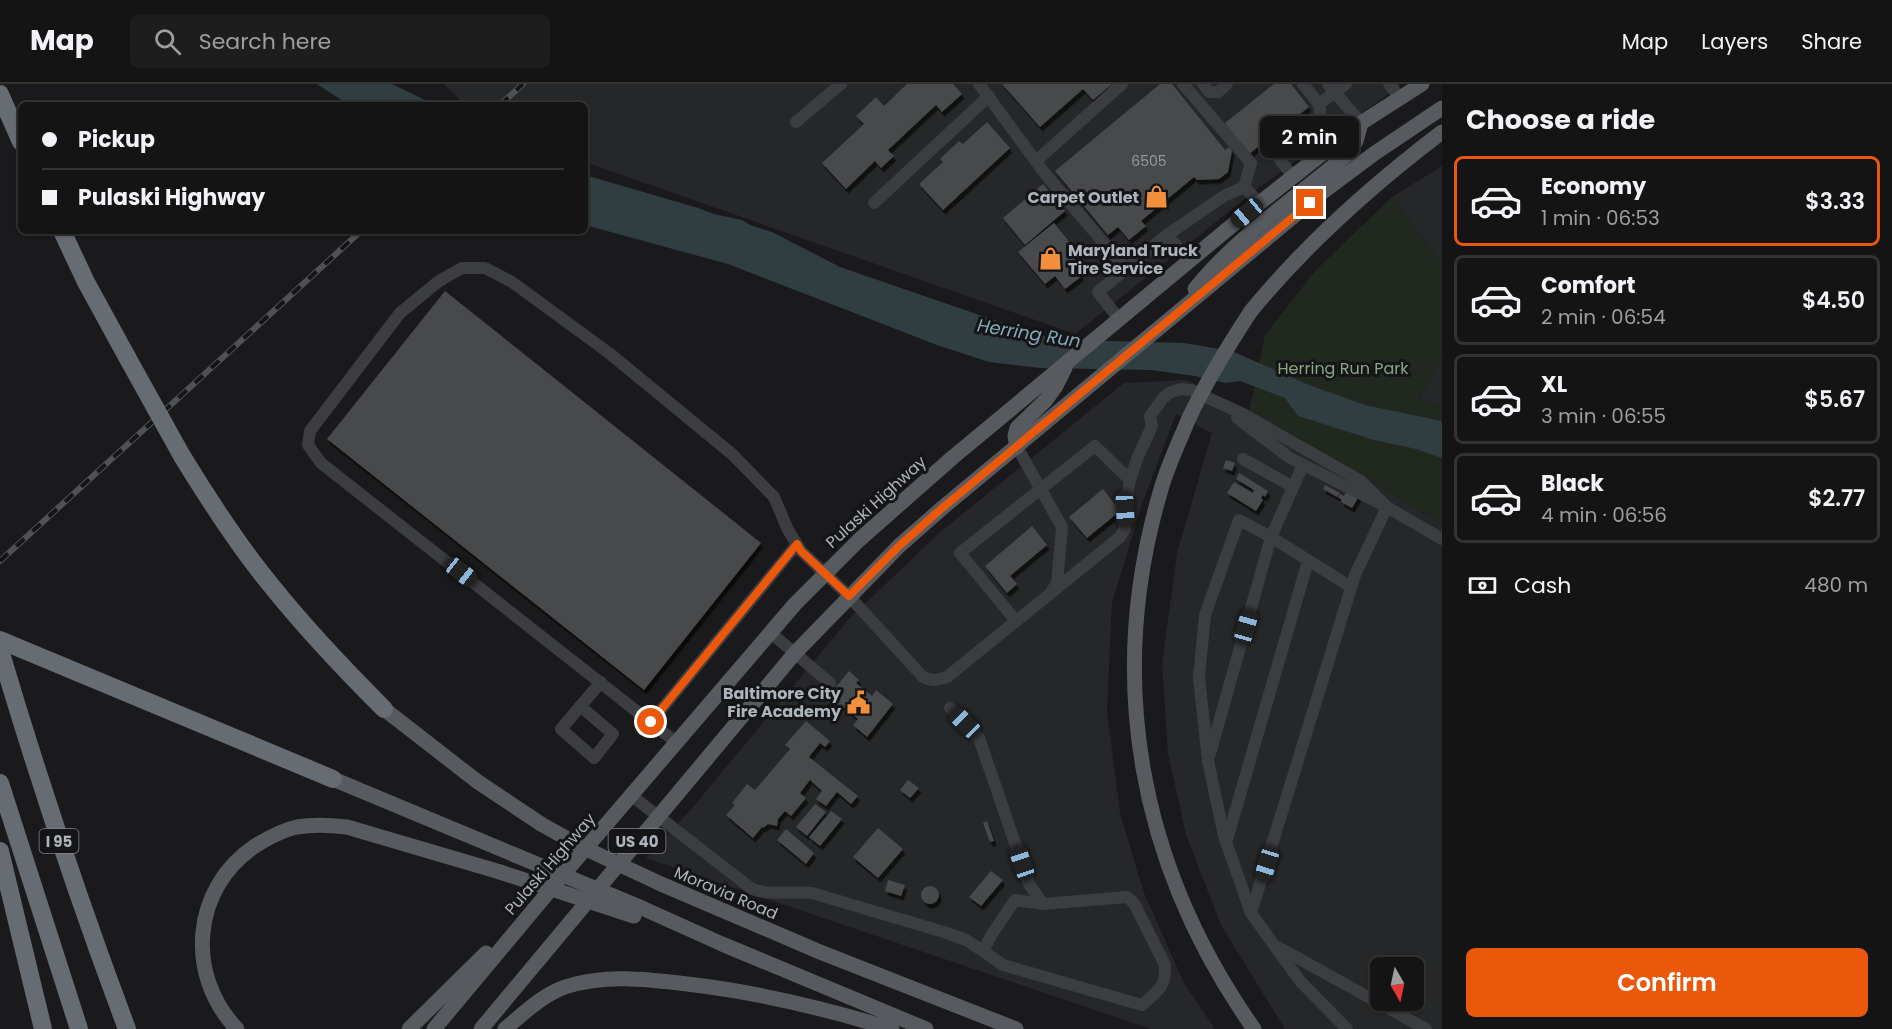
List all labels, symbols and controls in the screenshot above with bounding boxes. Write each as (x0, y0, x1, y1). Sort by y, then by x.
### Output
search box (130, 14, 550, 68)
text: Map (30, 21, 94, 60)
icon: search (151, 25, 184, 58)
text: Search here (199, 26, 331, 57)
text: Map (1622, 27, 1668, 56)
text: Layers (1701, 27, 1768, 56)
text: Share (1801, 27, 1862, 56)
text: Choose a ride (1466, 101, 1655, 138)
callout: 2 min (1260, 116, 1360, 158)
text: 2 min (1282, 123, 1337, 151)
text: Pickup (78, 124, 155, 155)
house number: 6505 (1131, 151, 1167, 171)
text: Economy (1541, 171, 1646, 202)
icon: car (1469, 174, 1523, 228)
text: Pulaski Highway (78, 182, 265, 213)
shop icon: Carpet Outlet (1144, 184, 1170, 210)
place label: Carpet Outlet (1028, 186, 1139, 209)
text: $3.33 (1805, 186, 1865, 217)
route end (1296, 189, 1323, 216)
car (1227, 195, 1267, 231)
text: 1 min · 06:53 (1541, 204, 1660, 232)
place label: Maryland Truck Tire Service (1068, 239, 1198, 280)
shop icon: Maryland Truck Tire Service (1037, 246, 1063, 272)
text: Comfort (1541, 270, 1635, 301)
icon: car (1469, 273, 1523, 327)
text: $4.50 (1802, 285, 1865, 316)
text: 2 min · 06:54 (1541, 303, 1666, 331)
water label: Herring Run (975, 312, 1083, 354)
park label: Herring Run Park (1278, 357, 1409, 380)
text: XL (1541, 369, 1567, 400)
icon: car (1469, 372, 1523, 426)
text: $5.67 (1805, 384, 1865, 415)
text: 3 min · 06:55 (1541, 402, 1666, 430)
street label: Pulaski Highway (821, 451, 931, 553)
text: Black (1541, 468, 1604, 499)
icon: car (1469, 471, 1523, 525)
text: $2.77 (1808, 483, 1865, 514)
car (1115, 491, 1135, 527)
text: 4 min · 06:56 (1541, 501, 1667, 529)
car (441, 554, 481, 590)
icon: cash (1466, 569, 1499, 602)
text: Cash (1514, 570, 1571, 601)
text: 480 m (1804, 571, 1868, 599)
car (1232, 607, 1260, 647)
place label: Baltimore City Fire Academy (723, 682, 842, 723)
public building icon: Baltimore City Fire Academy (846, 689, 872, 715)
car (946, 704, 984, 742)
route start (637, 708, 664, 735)
street label: Pulaski Highway (499, 808, 601, 920)
road number: I 95 (40, 829, 78, 853)
road number: US 40 (608, 829, 666, 853)
car (1008, 843, 1036, 883)
car (1253, 844, 1281, 884)
street label: Moravia Road (671, 861, 781, 925)
button: Confirm (1466, 948, 1868, 1017)
north arrow (1370, 957, 1424, 1011)
map controls (1370, 957, 1424, 1011)

